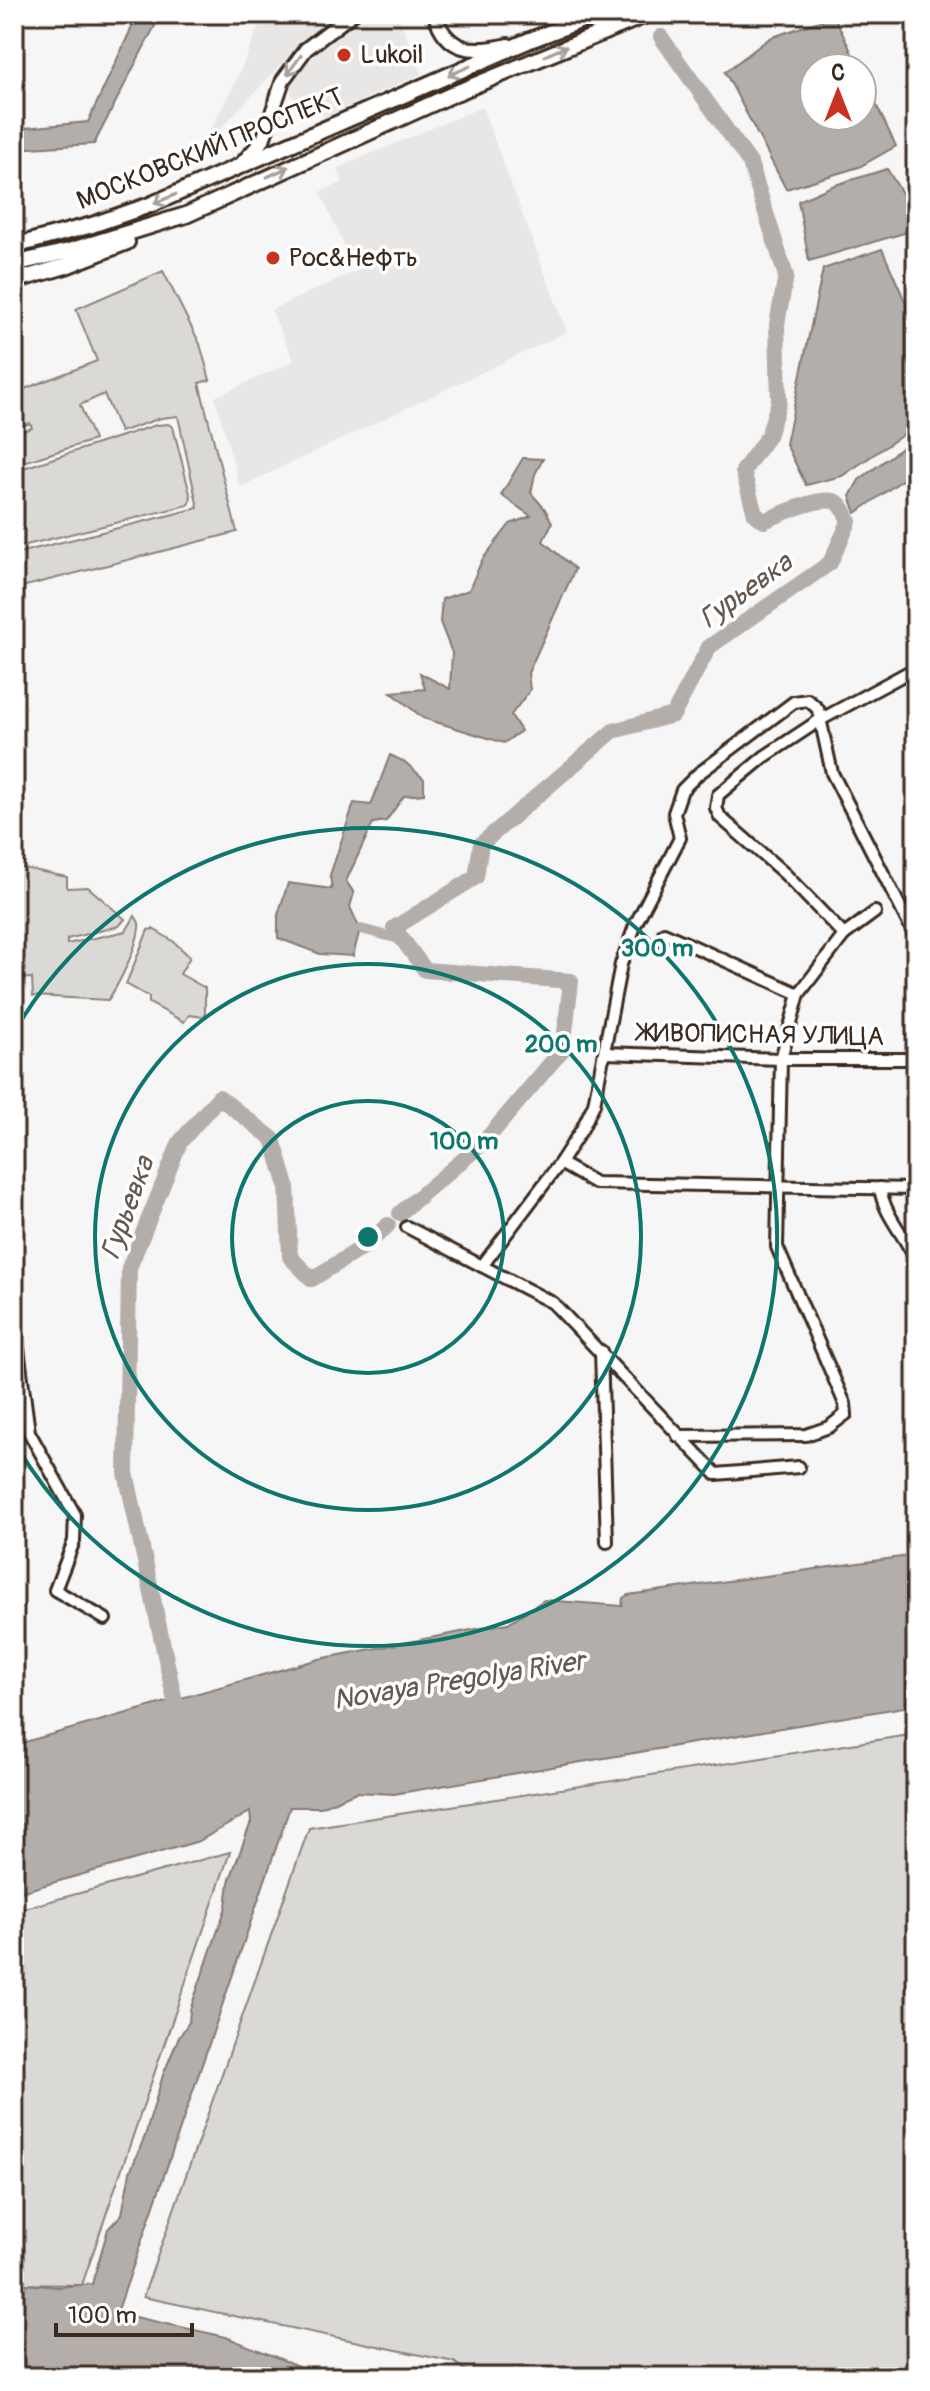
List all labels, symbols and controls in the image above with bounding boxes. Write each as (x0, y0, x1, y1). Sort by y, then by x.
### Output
place label: Lukoil (360, 39, 423, 71)
one-way arrow (543, 42, 568, 57)
marker: Lukoil (335, 46, 353, 64)
north arrow (798, 52, 878, 132)
one-way arrow (286, 54, 302, 76)
text: С (831, 59, 845, 87)
one-way arrow (447, 65, 472, 80)
street label: МОСКОВСКИЙ ПРОСПЕКТ (72, 81, 348, 217)
one-way arrow (266, 164, 290, 179)
one-way arrow (153, 192, 178, 207)
place label: Рос&Нефть (289, 242, 418, 274)
marker: Рос&Нефть (264, 249, 282, 267)
water label: Гурьевка (693, 544, 801, 636)
text: 300 m (621, 934, 693, 963)
street label: ЖИВОПИСНАЯ УЛИЦА (634, 1017, 884, 1053)
text: 200 m (525, 1030, 597, 1059)
text: 100 m (430, 1127, 498, 1156)
water label: Гурьевка (93, 1150, 163, 1264)
centre of rings (354, 1223, 382, 1251)
water label: Novaya Pregolya River (331, 1643, 590, 1718)
scale bar (56, 2287, 192, 2337)
text: 100 m (68, 2301, 137, 2330)

